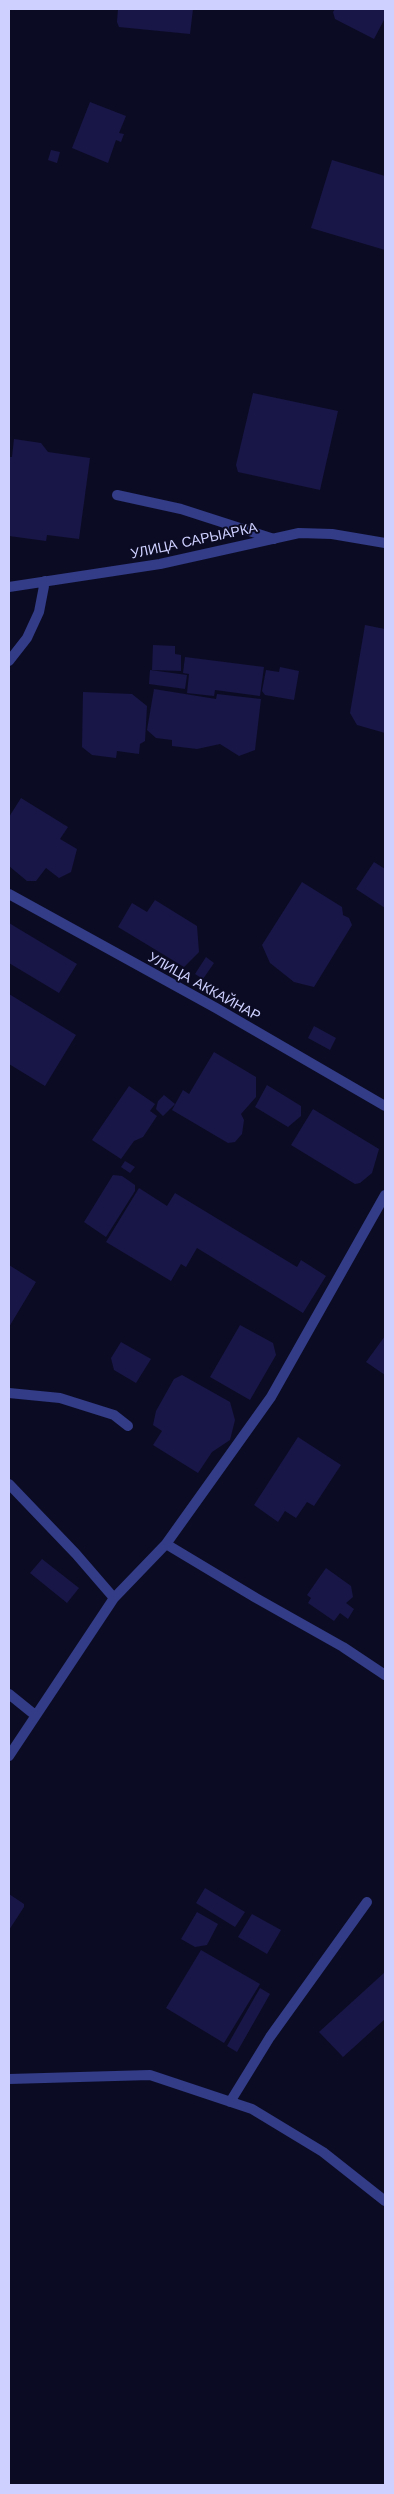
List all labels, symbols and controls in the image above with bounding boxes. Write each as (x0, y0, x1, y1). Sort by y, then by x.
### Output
street label: УЛИЦА САРЫАРКА (129, 519, 259, 563)
street label: УЛИЦА АККАЙНАР (145, 949, 263, 1025)

